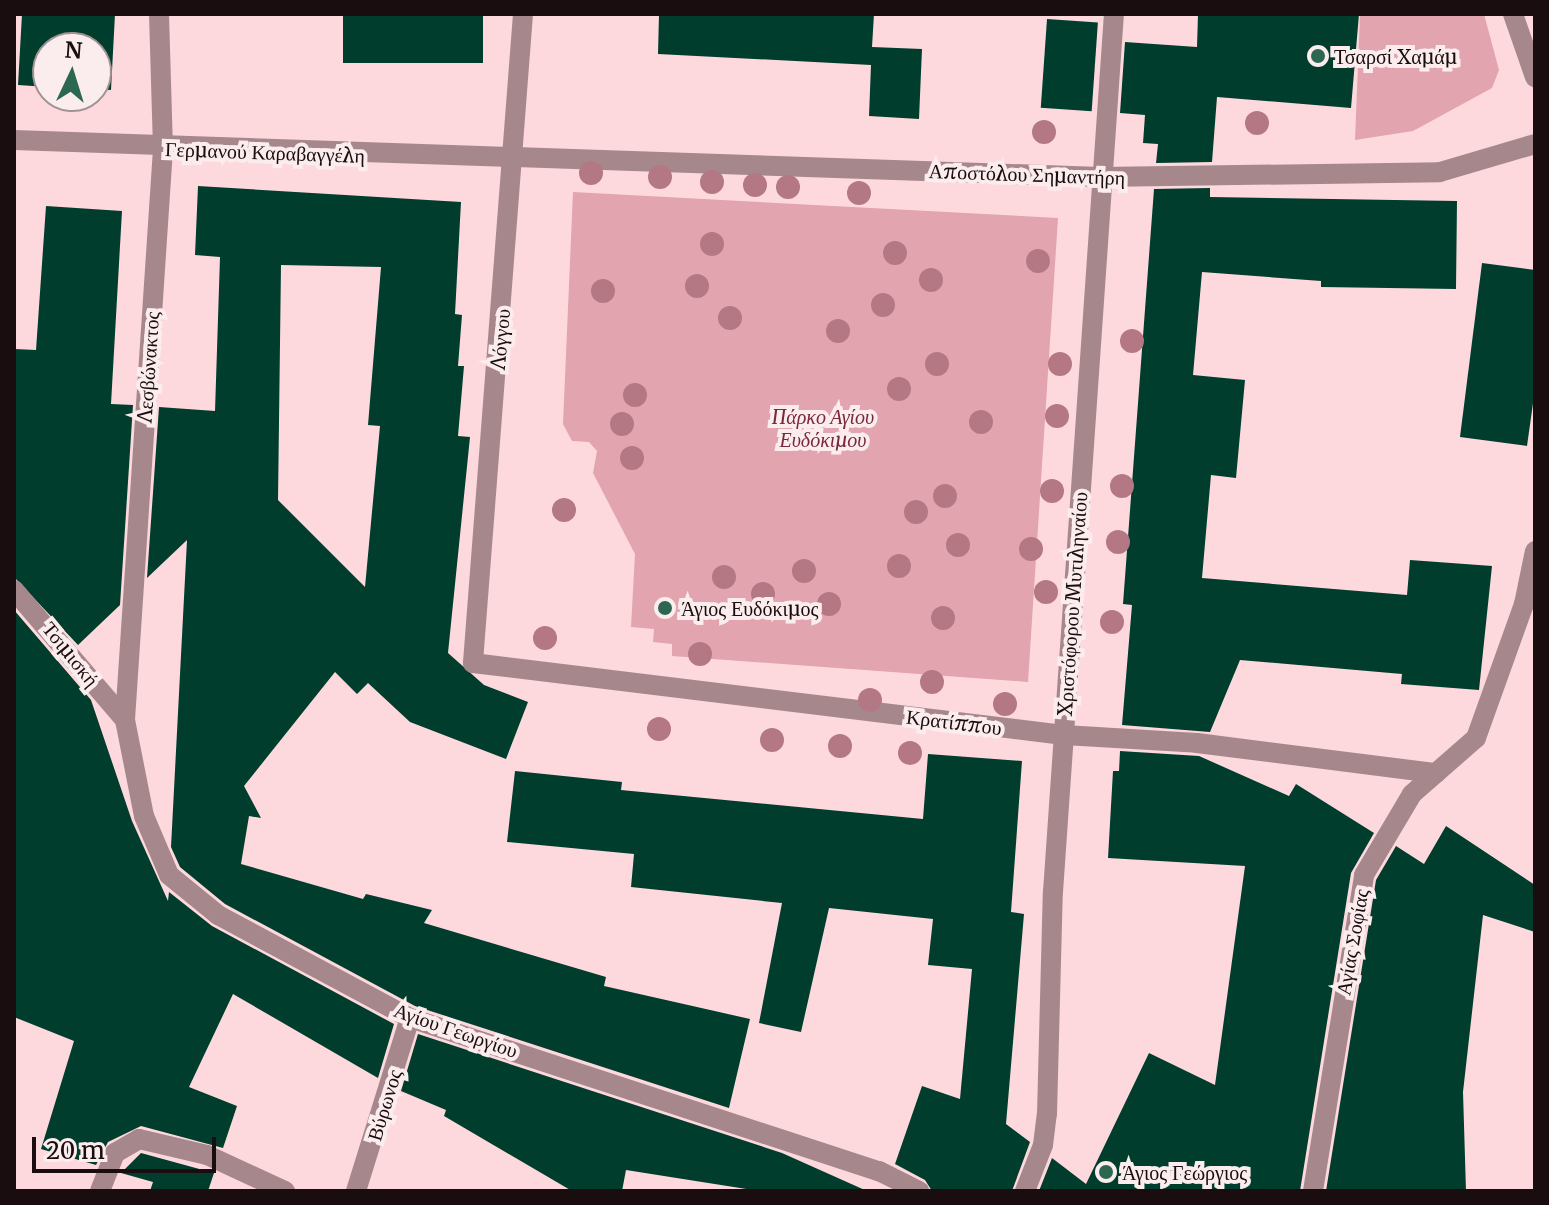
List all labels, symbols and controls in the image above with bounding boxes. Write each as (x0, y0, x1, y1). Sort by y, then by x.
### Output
north arrow (32, 32, 112, 112)
text: N (64, 35, 83, 65)
place label: Τσαρσί Χαμάμ (1334, 44, 1457, 68)
marker: Τσαρσί Χαμάμ (1309, 47, 1327, 65)
street label: Γερμανού Καραβαγγέλη (165, 137, 365, 167)
street label: Αποστόλου Σημαντήρη (928, 159, 1126, 189)
street label: Λόγγου (485, 308, 515, 370)
street label: Λεσβώνακτος (132, 311, 164, 423)
park label: Πάρκο Αγίου Ευδόκιμου (772, 404, 874, 451)
street label: Χριστόφορου Μυτιληναίου (1052, 491, 1092, 717)
place label: Άγιος Ευδόκιμος (681, 596, 818, 620)
marker: Άγιος Ευδόκιμος (656, 599, 674, 617)
street label: Τσιμισκή (38, 617, 104, 691)
street label: Κρατίππου (905, 704, 1003, 740)
street label: Αγίας Σοφίας (1331, 887, 1373, 997)
street label: Αγίου Γεωργίου (391, 998, 521, 1062)
street label: Βύρωνος (362, 1066, 406, 1144)
scale bar (36, 1121, 220, 1171)
text: 20 m (46, 1135, 105, 1166)
place label: Άγιος Γεώργιος (1122, 1160, 1247, 1184)
marker: Άγιος Γεώργιος (1097, 1163, 1115, 1181)

